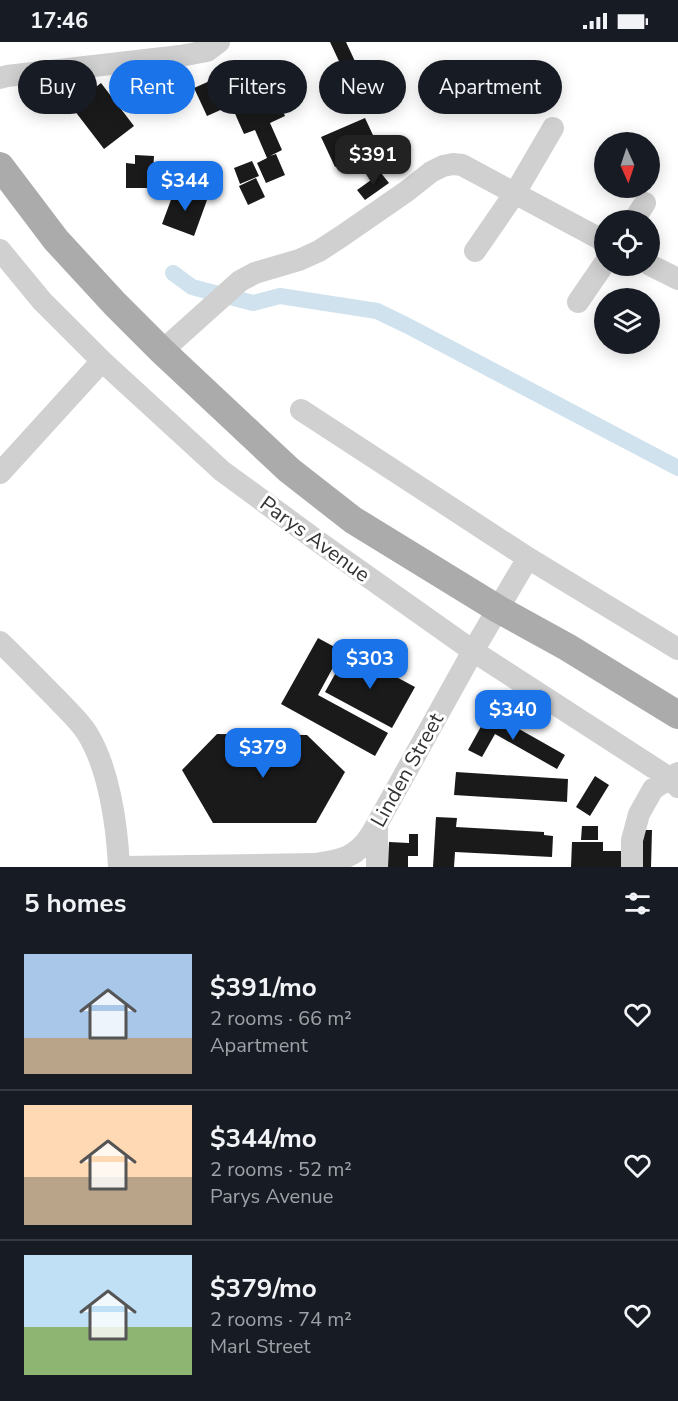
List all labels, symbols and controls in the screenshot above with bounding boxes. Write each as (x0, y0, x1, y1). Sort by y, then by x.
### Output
text: 17:46 (30, 6, 88, 36)
chip: Buy (18, 60, 97, 114)
chip: Rent (109, 60, 195, 114)
chip: Filters (207, 60, 307, 114)
chip: New (319, 60, 406, 114)
chip: Apartment (418, 60, 562, 114)
north arrow (594, 132, 660, 198)
map controls (594, 132, 660, 354)
pin: $391 (337, 135, 409, 186)
text: $391 (349, 141, 397, 168)
pin: $344 (149, 161, 221, 212)
text: $344 (161, 167, 209, 194)
button: locate (594, 210, 660, 276)
button: layers (594, 288, 660, 354)
street label: Parys Avenue (254, 490, 376, 588)
pin: $303 (334, 639, 406, 690)
text: $303 (346, 645, 394, 672)
pin: $340 (477, 690, 549, 741)
text: $340 (489, 696, 537, 723)
street label: Linden Street (364, 707, 450, 832)
pin: $379 (227, 728, 299, 779)
text: $379 (239, 734, 287, 761)
text: 5 homes (24, 886, 126, 921)
icon: filters (621, 887, 654, 920)
text: $391/mo (210, 970, 317, 1005)
icon: home (72, 978, 144, 1050)
icon: heart (621, 998, 654, 1031)
text: 2 rooms · 66 m² (210, 1005, 352, 1032)
text: Apartment (210, 1032, 308, 1059)
text: $344/mo (210, 1121, 317, 1156)
icon: home (72, 1129, 144, 1201)
icon: heart (621, 1149, 654, 1182)
text: 2 rooms · 52 m² (210, 1156, 352, 1183)
text: Parys Avenue (210, 1183, 333, 1210)
text: $379/mo (210, 1271, 317, 1306)
icon: home (72, 1279, 144, 1351)
icon: heart (621, 1299, 654, 1332)
text: 2 rooms · 74 m² (210, 1306, 352, 1333)
text: Marl Street (210, 1333, 311, 1360)

